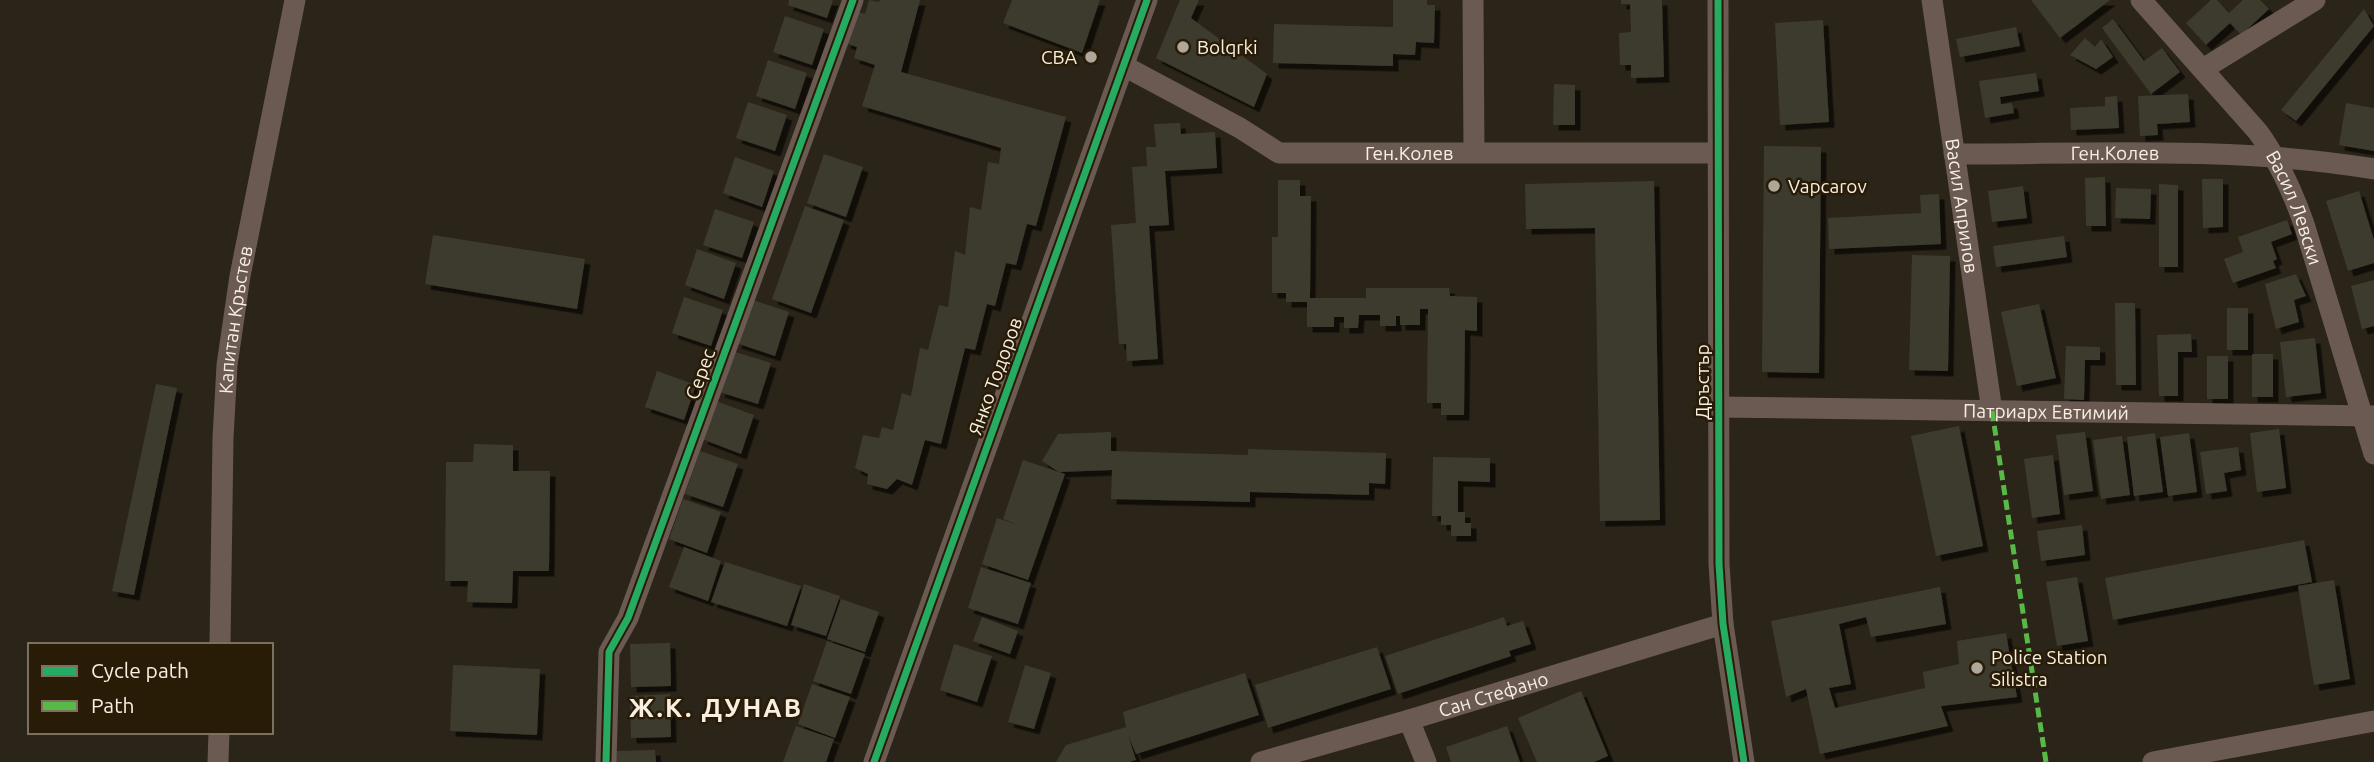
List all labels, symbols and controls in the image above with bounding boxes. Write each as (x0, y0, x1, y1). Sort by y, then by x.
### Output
place label: Bolqrki (1197, 36, 1258, 58)
marker: Bolqrki (1175, 39, 1191, 55)
place label: CBA (1041, 46, 1078, 68)
marker: CBA (1083, 49, 1099, 65)
street label: Васил Априлов (1941, 137, 1983, 275)
street label: Ген.Колев (1365, 142, 1453, 164)
street label: Ген.Колев (2071, 142, 2159, 164)
street label: Васил Левски (2262, 146, 2327, 268)
place label: Vapcarov (1788, 175, 1867, 197)
marker: Vapcarov (1766, 178, 1782, 194)
street label: Капитан Кръстев (214, 244, 257, 394)
street label: Янко Тодоров (964, 314, 1026, 438)
street label: Дръстър (1691, 344, 1713, 420)
street label: Серес (681, 345, 719, 402)
street label: Патриарх Евтимий (1963, 399, 2129, 424)
legend (28, 643, 273, 734)
place label: Police Station Silistra (1991, 646, 2108, 690)
text: Cycle path (91, 658, 189, 682)
marker: Police Station Silistra (1969, 660, 1985, 676)
street label: Сан Стефано (1436, 667, 1551, 721)
text: Path (91, 693, 134, 717)
district label: Ж.К. ДУНАВ (629, 693, 803, 722)

